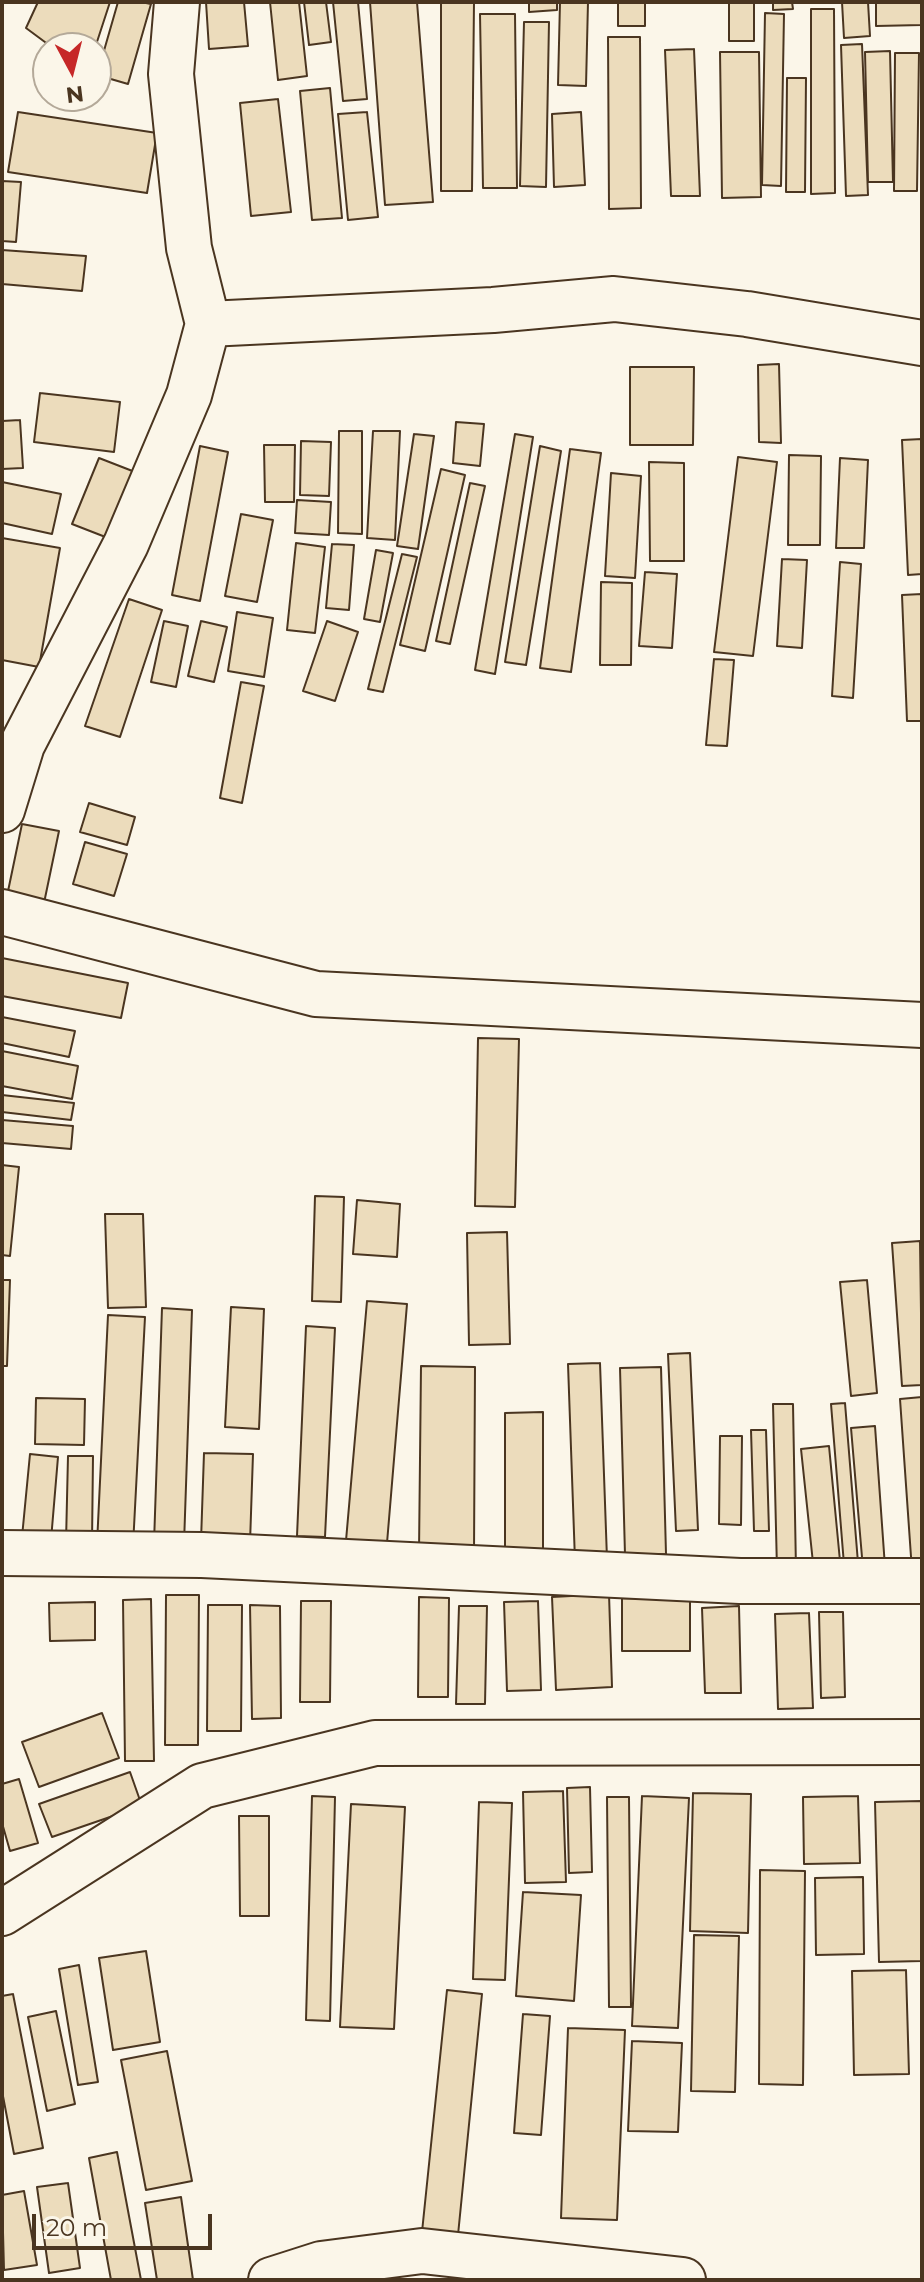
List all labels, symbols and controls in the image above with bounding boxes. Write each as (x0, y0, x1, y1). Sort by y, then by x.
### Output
north arrow (32, 32, 112, 112)
text: N (64, 80, 85, 109)
scale bar (36, 2198, 216, 2248)
text: 20 m (46, 2213, 107, 2242)

